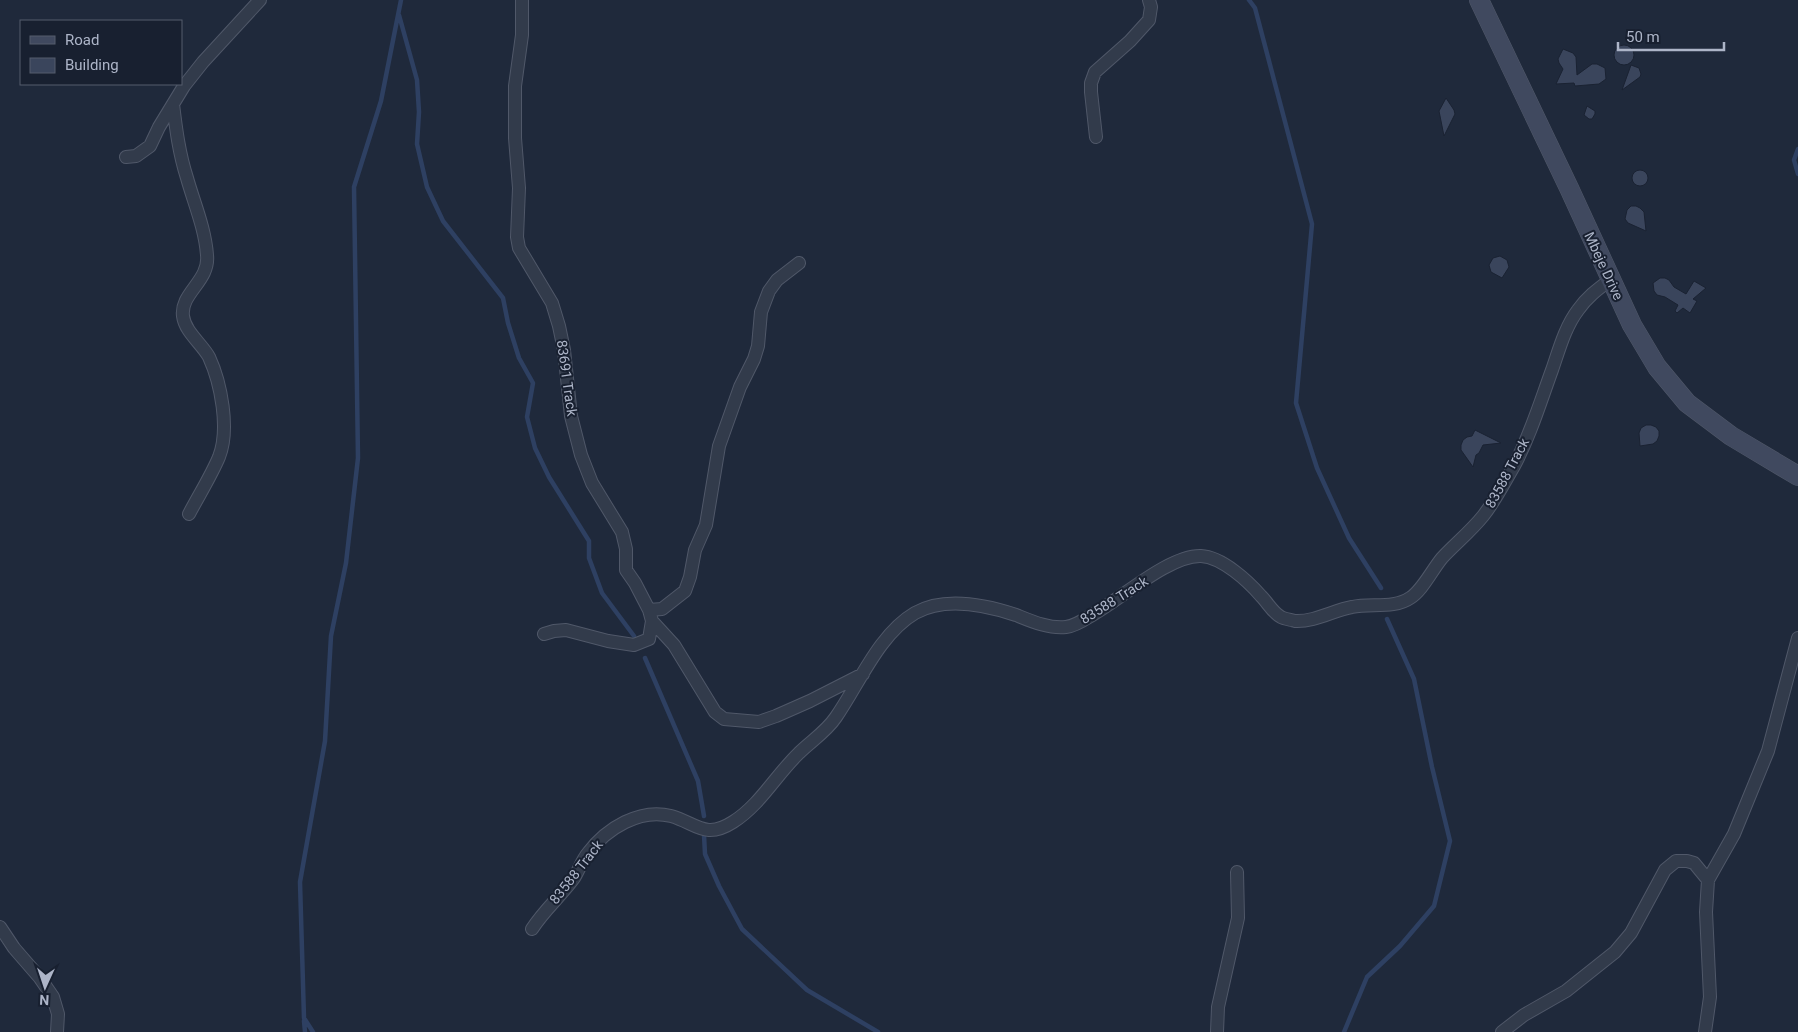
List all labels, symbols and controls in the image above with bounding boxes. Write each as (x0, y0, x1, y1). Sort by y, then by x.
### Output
legend (20, 20, 182, 85)
scale bar (1618, 20, 1724, 52)
text: 50 m (1626, 28, 1660, 46)
text: Road (65, 31, 99, 49)
text: Building (65, 56, 119, 74)
street label: Mbeje Drive (1581, 229, 1627, 303)
street label: 83691 Track (554, 339, 580, 418)
street label: 83588 Track (1482, 435, 1533, 511)
street label: 83588 Track (1077, 572, 1152, 627)
street label: 83588 Track (546, 836, 607, 907)
north arrow (20, 962, 70, 1012)
text: N (39, 992, 50, 1008)

